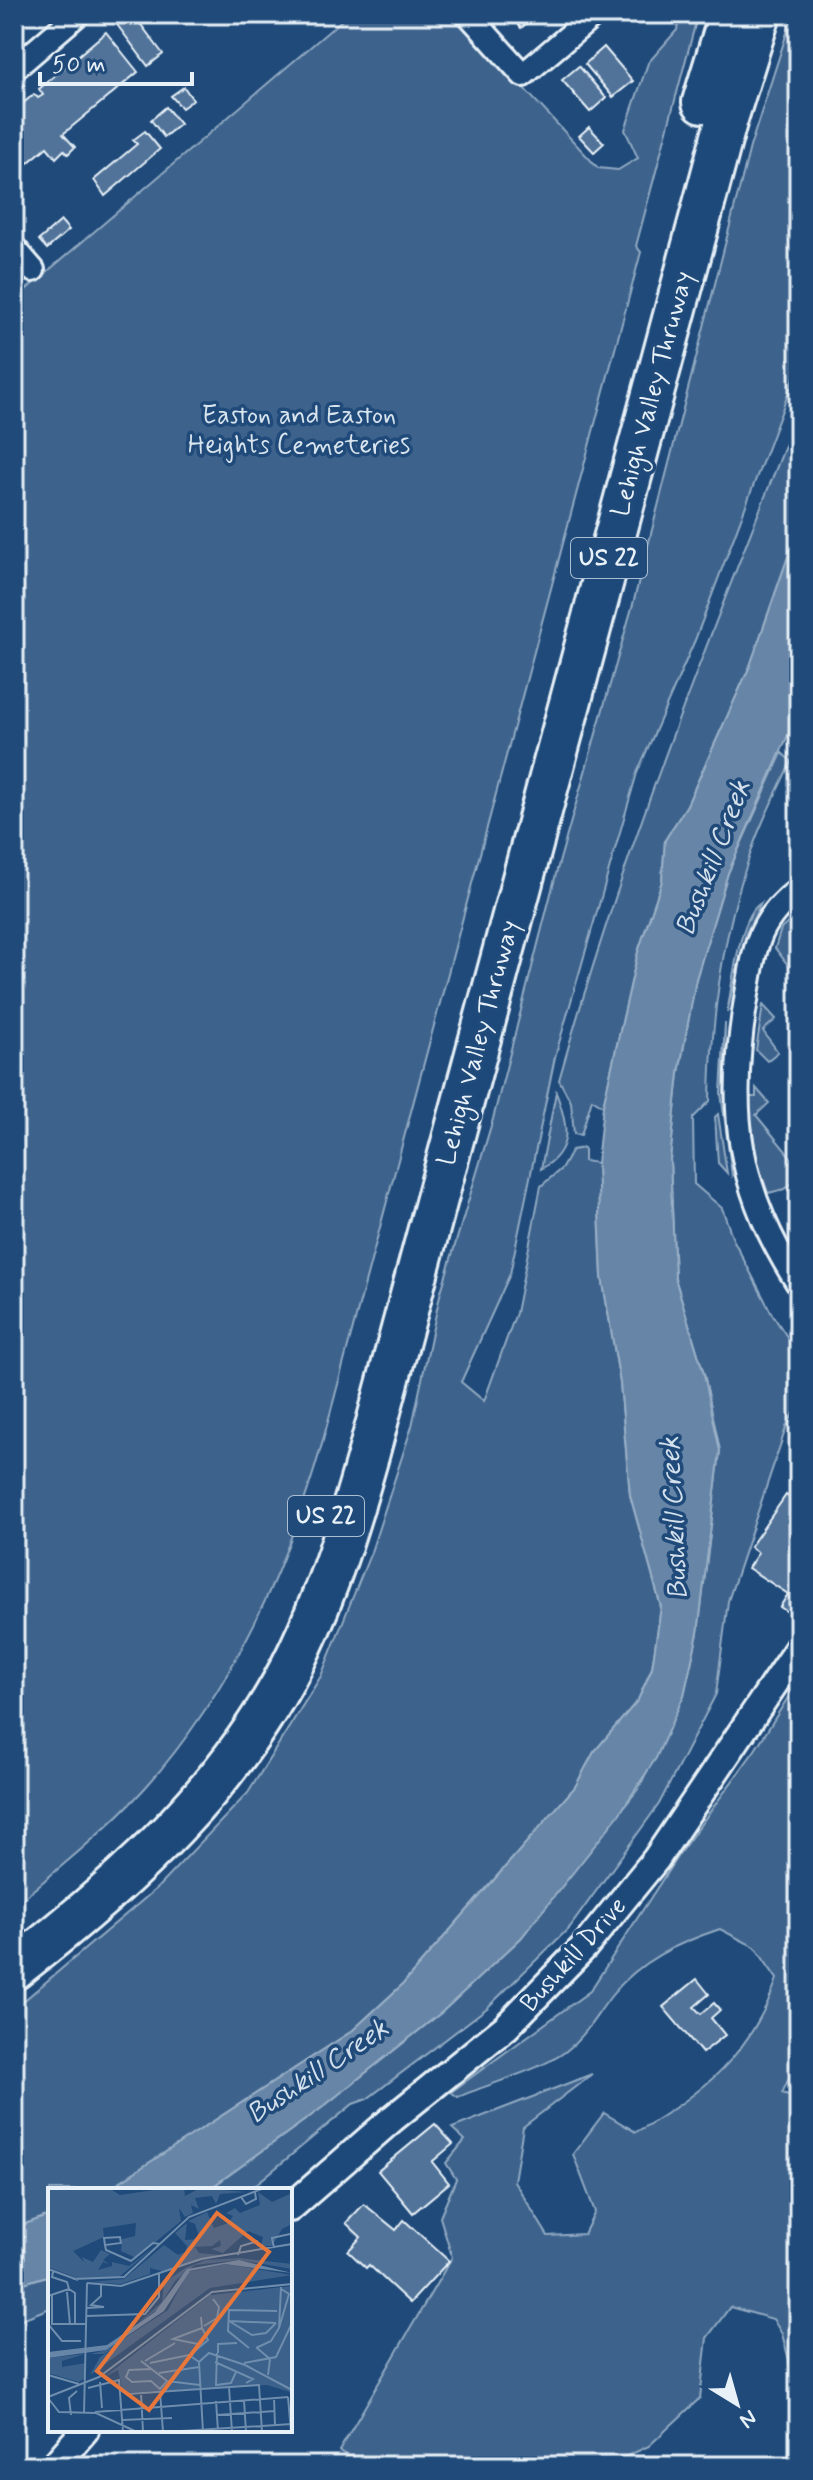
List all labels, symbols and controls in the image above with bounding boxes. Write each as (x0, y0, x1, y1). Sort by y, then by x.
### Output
scale bar (40, 36, 192, 86)
text: 50 m (52, 50, 106, 81)
street label: Lehigh Valley Thruway (604, 268, 704, 521)
park label: Easton and Easton Heights Cemeteries (188, 399, 410, 463)
road number: US 22 (571, 538, 647, 578)
water label: Bushkill Creek (667, 775, 761, 941)
street label: Lehigh Valley Thruway (430, 917, 530, 1170)
water label: Bushkill Creek (652, 1435, 698, 1601)
road number: US 22 (288, 1496, 364, 1536)
street label: Bushkill Drive (513, 1890, 635, 2020)
water label: Bushkill Creek (240, 2011, 396, 2133)
inset map (48, 2188, 292, 2432)
north arrow (697, 2364, 777, 2444)
text: N (734, 2403, 762, 2434)

